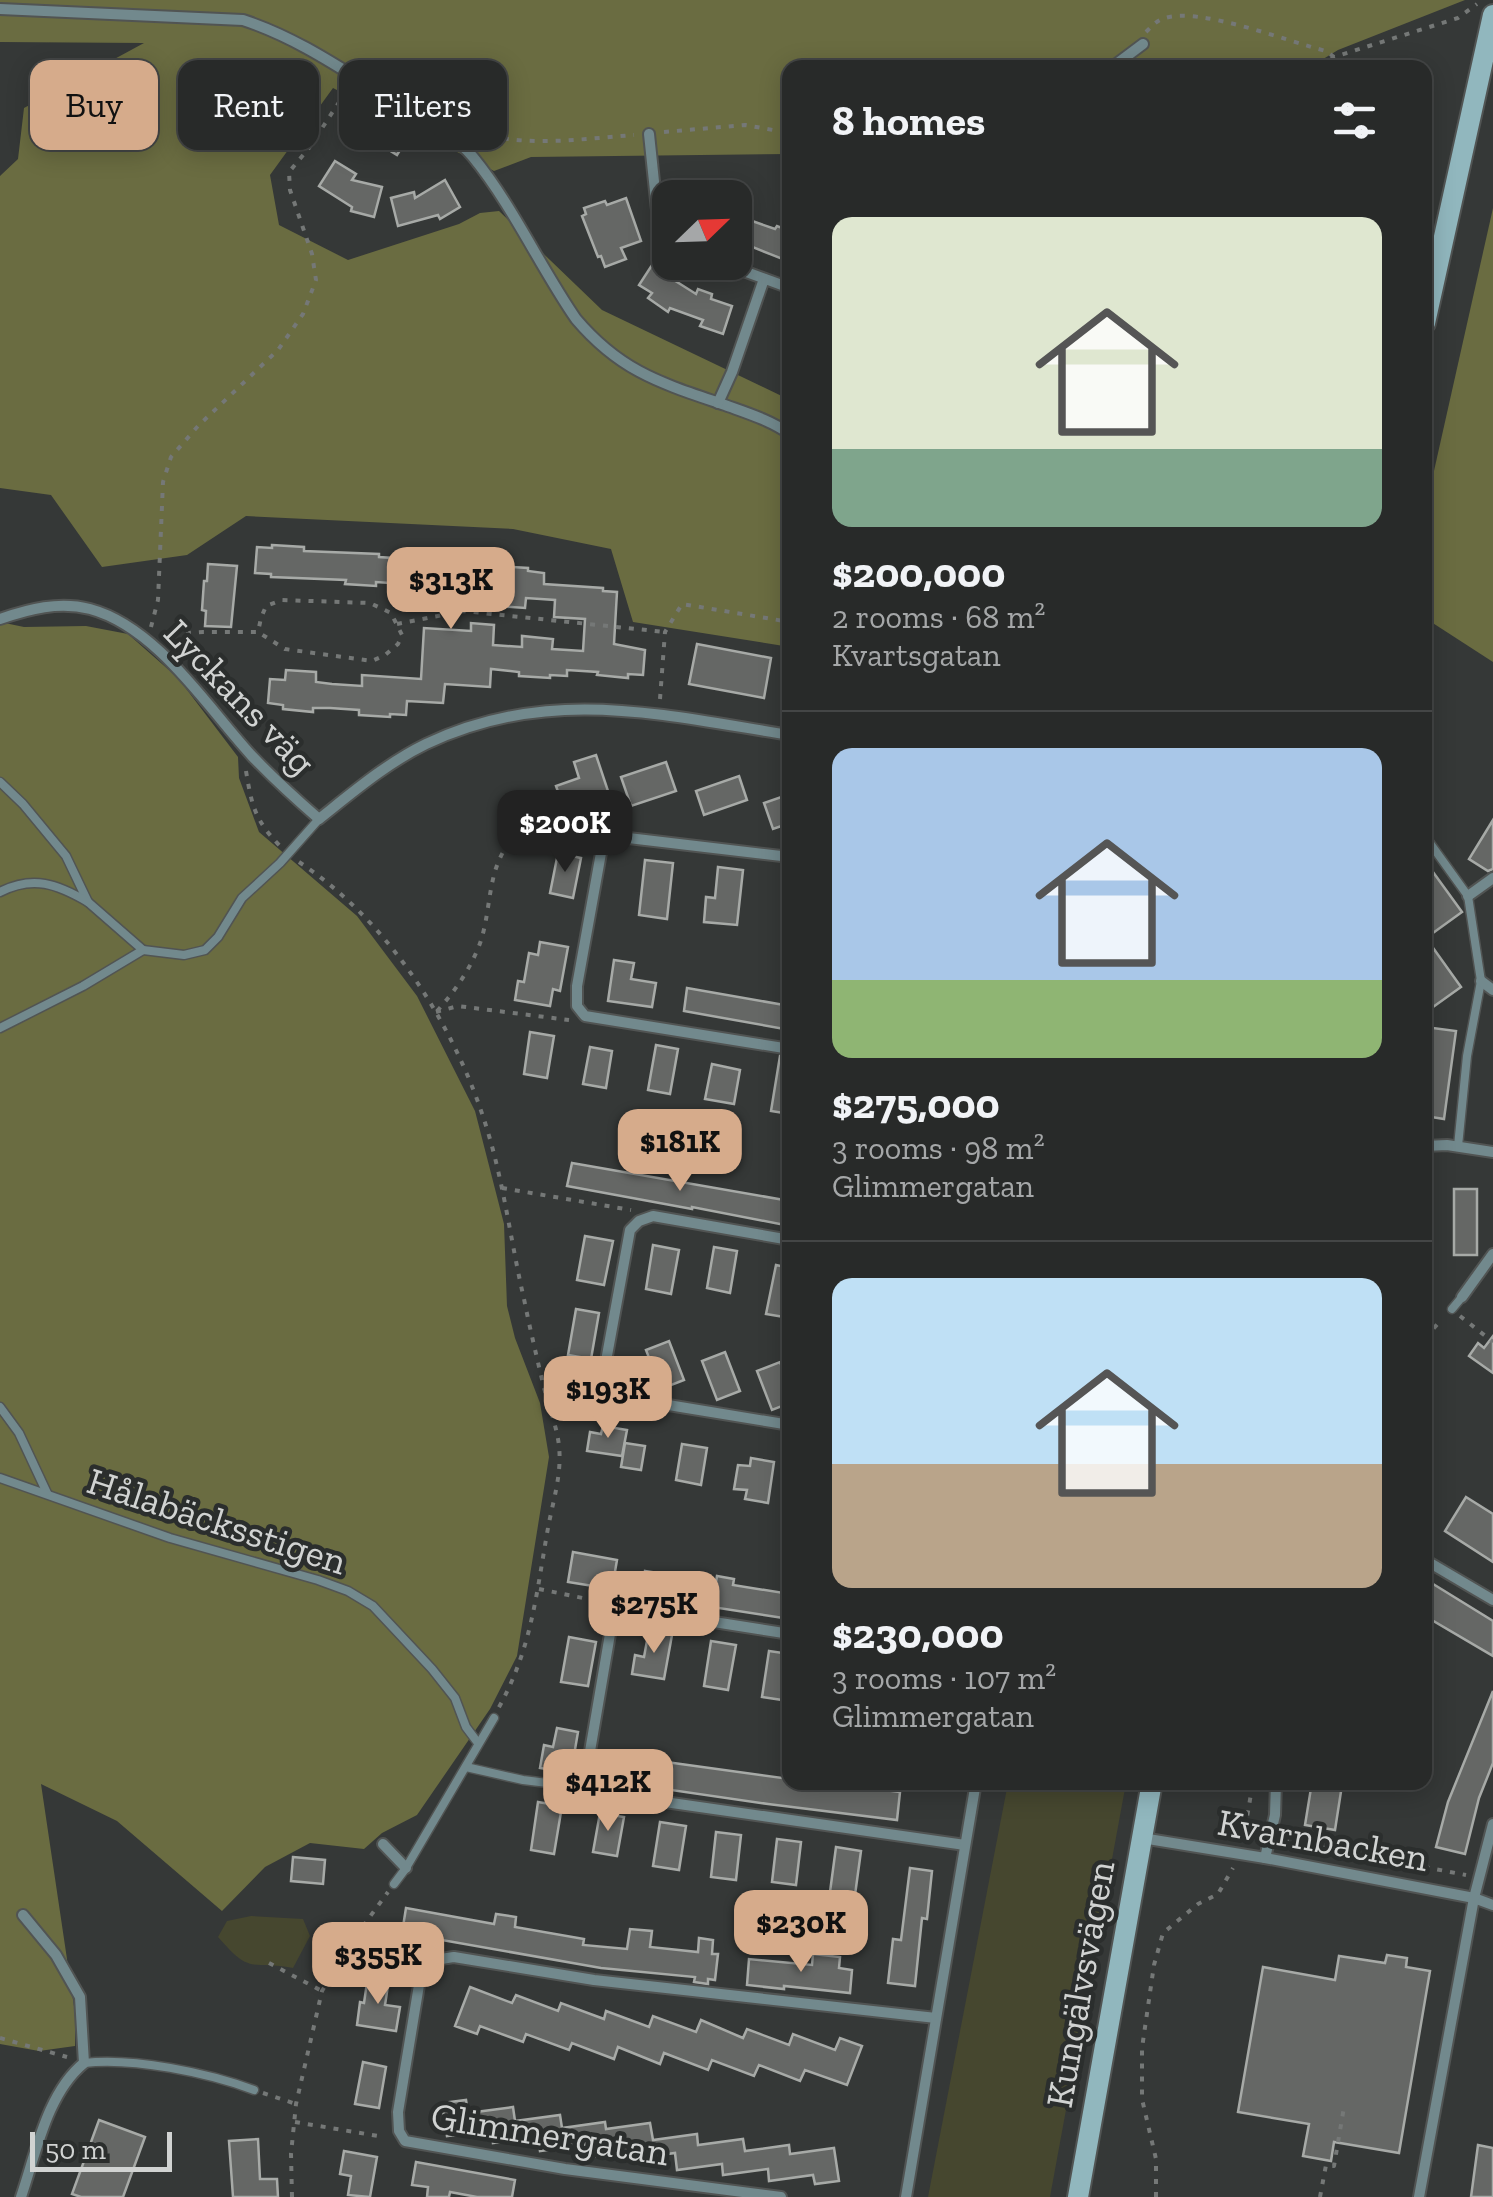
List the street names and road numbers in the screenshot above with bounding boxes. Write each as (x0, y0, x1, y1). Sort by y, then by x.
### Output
street label: Lyckans väg (155, 610, 326, 784)
street label: Hålabäcksstigen (82, 1457, 353, 1585)
street label: Kvarnbacken (1214, 1799, 1432, 1881)
street label: Kungälvsvägen (1036, 1857, 1124, 2111)
street label: Glimmergatan (428, 2093, 672, 2176)

